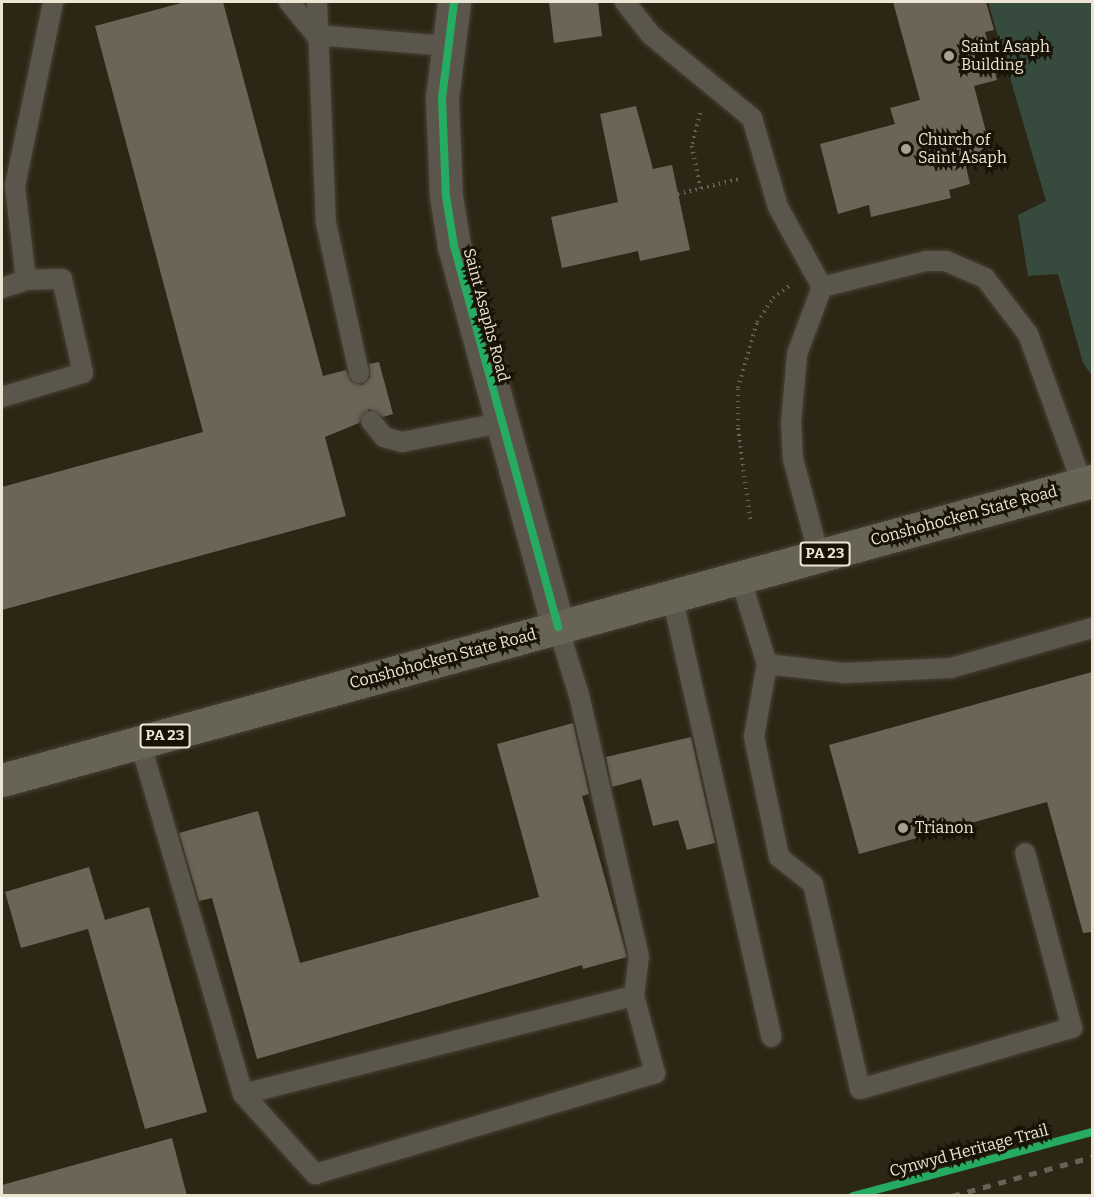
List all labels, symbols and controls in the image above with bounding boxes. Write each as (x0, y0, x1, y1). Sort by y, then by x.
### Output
place label: Saint Asaph Building (961, 37, 1050, 75)
marker: Saint Asaph Building (942, 49, 956, 63)
place label: Church of Saint Asaph (918, 130, 1007, 168)
marker: Church of Saint Asaph (899, 142, 913, 156)
street label: Saint Asaphs Road (459, 246, 513, 384)
street label: Conshohocken State Road (869, 482, 1059, 550)
road number: PA 23 (800, 542, 850, 566)
street label: Conshohocken State Road (348, 625, 538, 693)
road number: PA 23 (140, 724, 190, 748)
place label: Trianon (915, 818, 974, 838)
marker: Trianon (896, 821, 910, 835)
street label: Cynwyd Heritage Trail (888, 1121, 1050, 1181)

